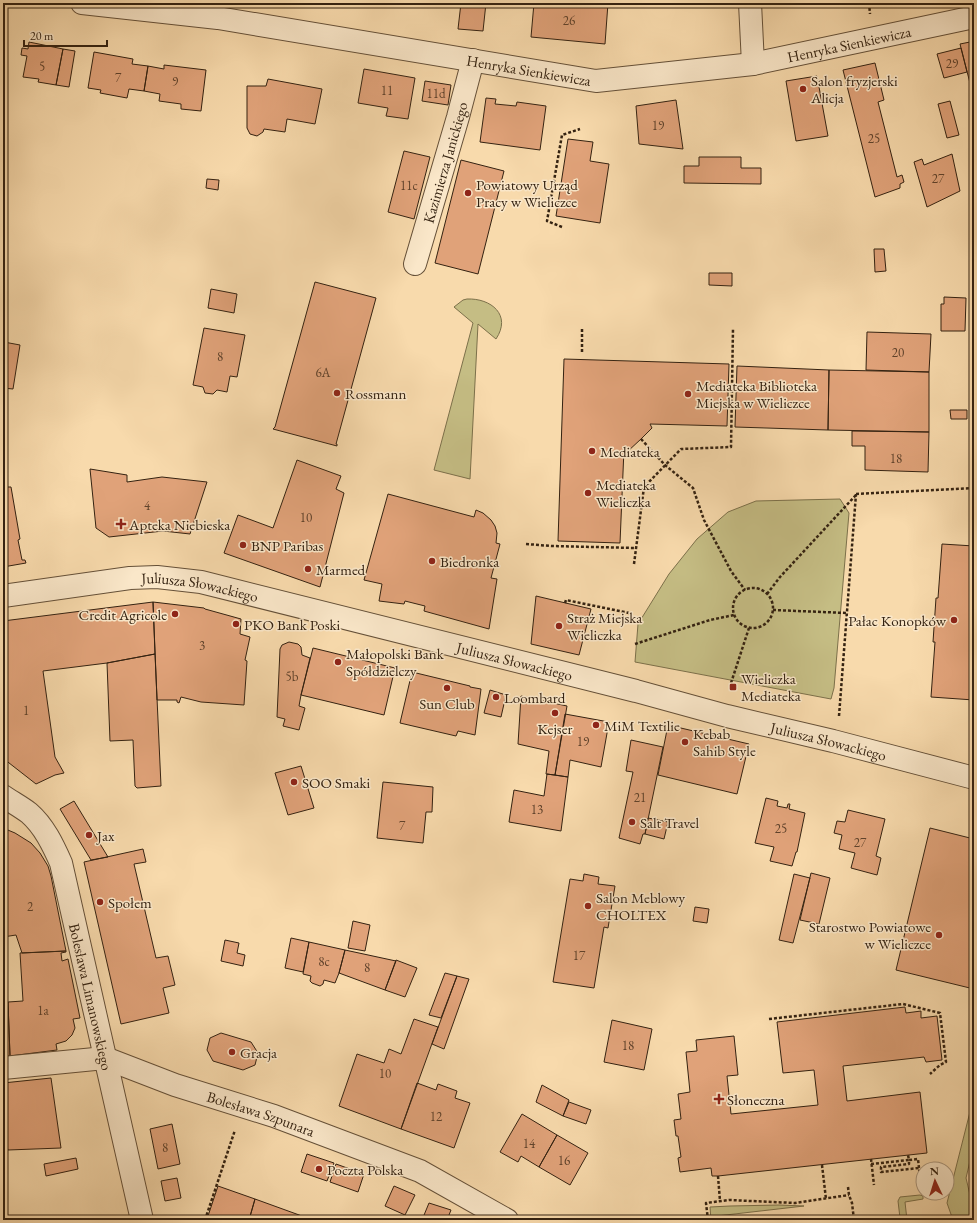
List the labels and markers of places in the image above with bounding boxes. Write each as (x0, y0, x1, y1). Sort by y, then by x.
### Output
place label: Salon fryzjerski Alicja (810, 71, 898, 107)
marker: Salon fryzjerski Alicja (798, 84, 808, 94)
place label: Powiatowy Urząd Pracy w Wieliczce (476, 175, 578, 211)
marker: Powiatowy Urząd Pracy w Wieliczce (463, 188, 473, 198)
place label: Mediateka Biblioteka Miejska w Wieliczce (696, 376, 817, 412)
place label: Rossmann (345, 384, 406, 403)
marker: Rossmann (332, 388, 342, 398)
marker: Mediateka Biblioteka Miejska w Wieliczce (683, 389, 693, 399)
place label: Mediateka (600, 442, 660, 461)
marker: Mediateka (587, 446, 597, 456)
place label: Mediateka Wieliczka (596, 475, 656, 511)
marker: Mediateka Wieliczka (583, 488, 593, 498)
place label: Apteka Niebieska (128, 515, 230, 534)
marker: Apteka Niebieska (116, 519, 126, 529)
place label: BNP Paribas (251, 536, 324, 555)
marker: BNP Paribas (238, 540, 248, 550)
place label: Biedronka (440, 552, 499, 571)
marker: Biedronka (427, 556, 437, 566)
place label: Marmed (316, 560, 366, 579)
marker: Marmed (303, 564, 313, 574)
place label: Credit Agricole (79, 605, 167, 624)
place label: Straż Miejska Wieliczka (567, 608, 642, 644)
marker: Credit Agricole (170, 609, 180, 619)
place label: Pałac Konopków (848, 611, 947, 630)
place label: PKO Bank Poski (244, 615, 341, 634)
marker: Pałac Konopków (949, 615, 959, 625)
marker: PKO Bank Poski (231, 619, 241, 629)
marker: Straż Miejska Wieliczka (554, 621, 564, 631)
place label: Małopolski Bank Spółdzielczy (346, 644, 445, 680)
marker: Małopolski Bank Spółdzielczy (333, 657, 343, 667)
place label: Wieliczka Mediateka (741, 669, 801, 705)
marker: Wieliczka Mediateka (728, 682, 738, 692)
marker: Sun Club (442, 683, 452, 693)
place label: Loombard (504, 688, 566, 707)
marker: Loombard (491, 692, 501, 702)
place label: Sun Club (419, 694, 475, 713)
marker: Kejser (550, 708, 560, 718)
place label: MiM Textilie (604, 716, 680, 735)
place label: Kejser (537, 719, 573, 738)
marker: MiM Textilie (591, 720, 601, 730)
place label: Kebab Sahib Style (693, 724, 756, 760)
marker: Kebab Sahib Style (680, 737, 690, 747)
place label: SOO Smaki (302, 773, 371, 792)
marker: SOO Smaki (289, 777, 299, 787)
place label: Salt Travel (640, 813, 700, 832)
marker: Salt Travel (627, 817, 637, 827)
place label: Jax (95, 826, 115, 845)
marker: Jax (84, 830, 94, 840)
place label: Salon Meblowy CHOLTEX (596, 888, 686, 924)
place label: Społem (108, 893, 152, 912)
marker: Społem (95, 897, 105, 907)
marker: Salon Meblowy CHOLTEX (583, 901, 593, 911)
place label: Starostwo Powiatowe w Wieliczce (809, 917, 931, 953)
marker: Starostwo Powiatowe w Wieliczce (934, 930, 944, 940)
place label: Gracja (240, 1043, 277, 1062)
marker: Gracja (227, 1047, 237, 1057)
place label: Słoneczna (727, 1090, 785, 1109)
marker: Słoneczna (714, 1094, 724, 1104)
place label: Poczta Polska (327, 1160, 403, 1179)
marker: Poczta Polska (314, 1164, 324, 1174)

